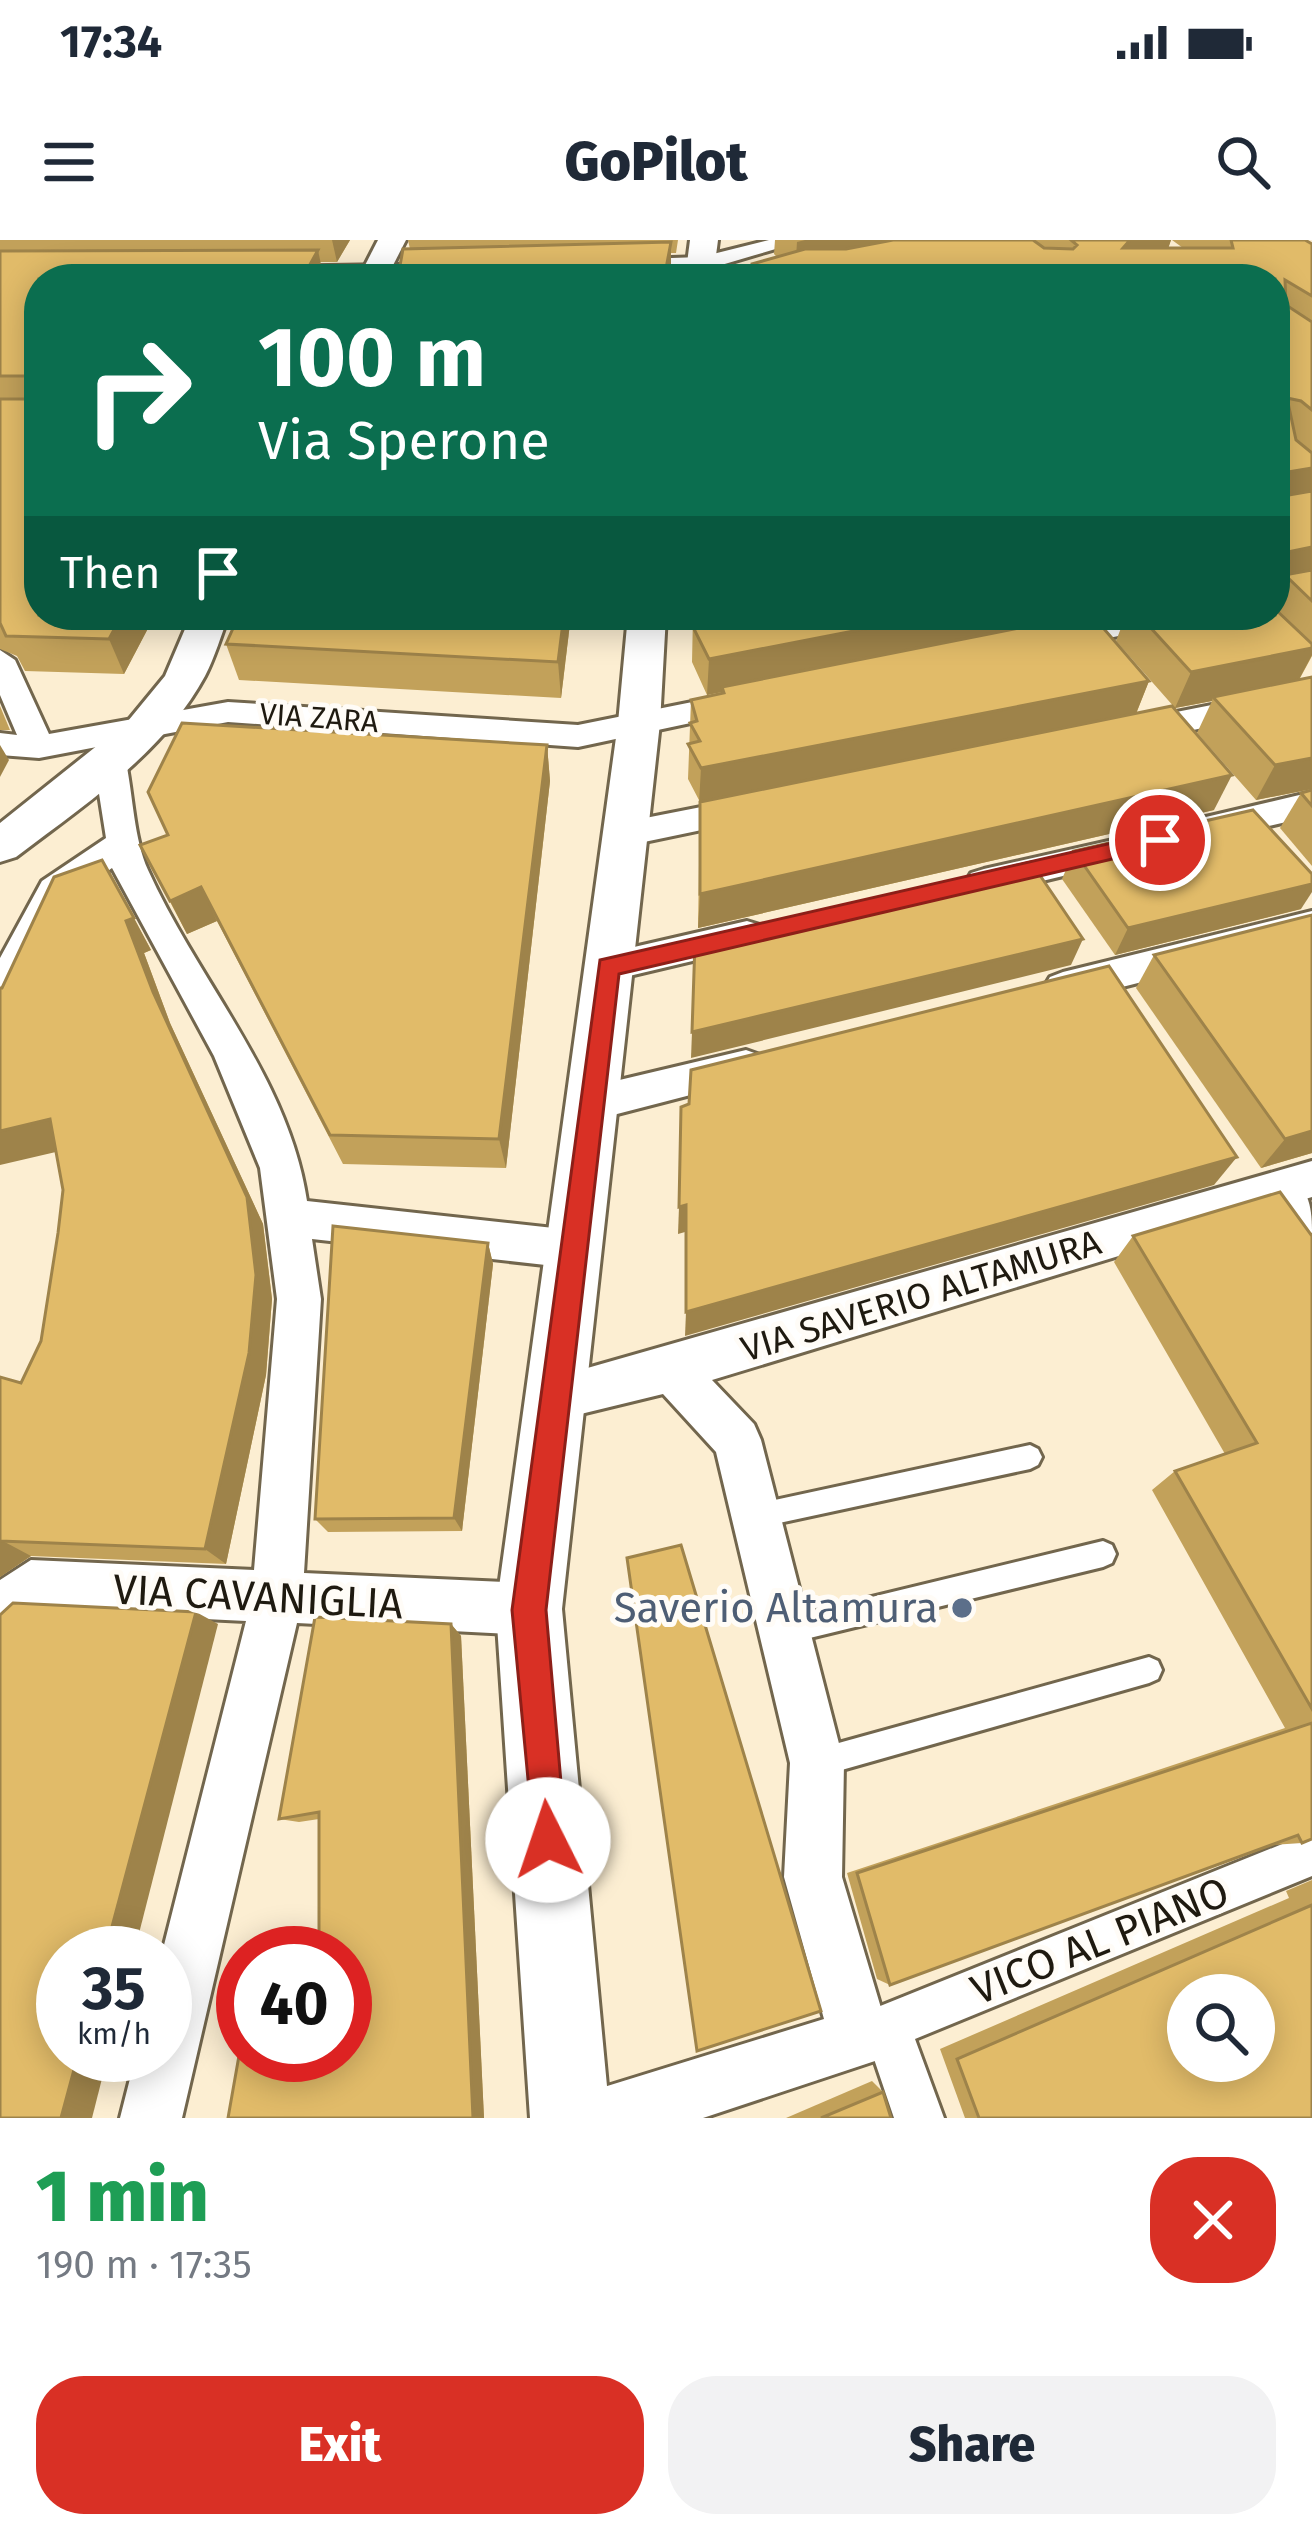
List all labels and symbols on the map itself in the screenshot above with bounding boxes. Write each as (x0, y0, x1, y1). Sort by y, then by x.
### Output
street label: VIA ZARA (258, 696, 380, 740)
pin (1109, 789, 1211, 891)
street label: VIA SAVERIO ALTAMURA (736, 1220, 1106, 1372)
street label: VIA CAVANIGLIA (112, 1564, 404, 1630)
place label: Saverio Altamura (614, 1583, 938, 1633)
marker: Saverio Altamura (949, 1595, 975, 1621)
position arrow (485, 1777, 611, 1903)
street label: VICO AL PIANO (964, 1867, 1236, 2015)
speed limit sign: 40 (216, 1926, 372, 2082)

